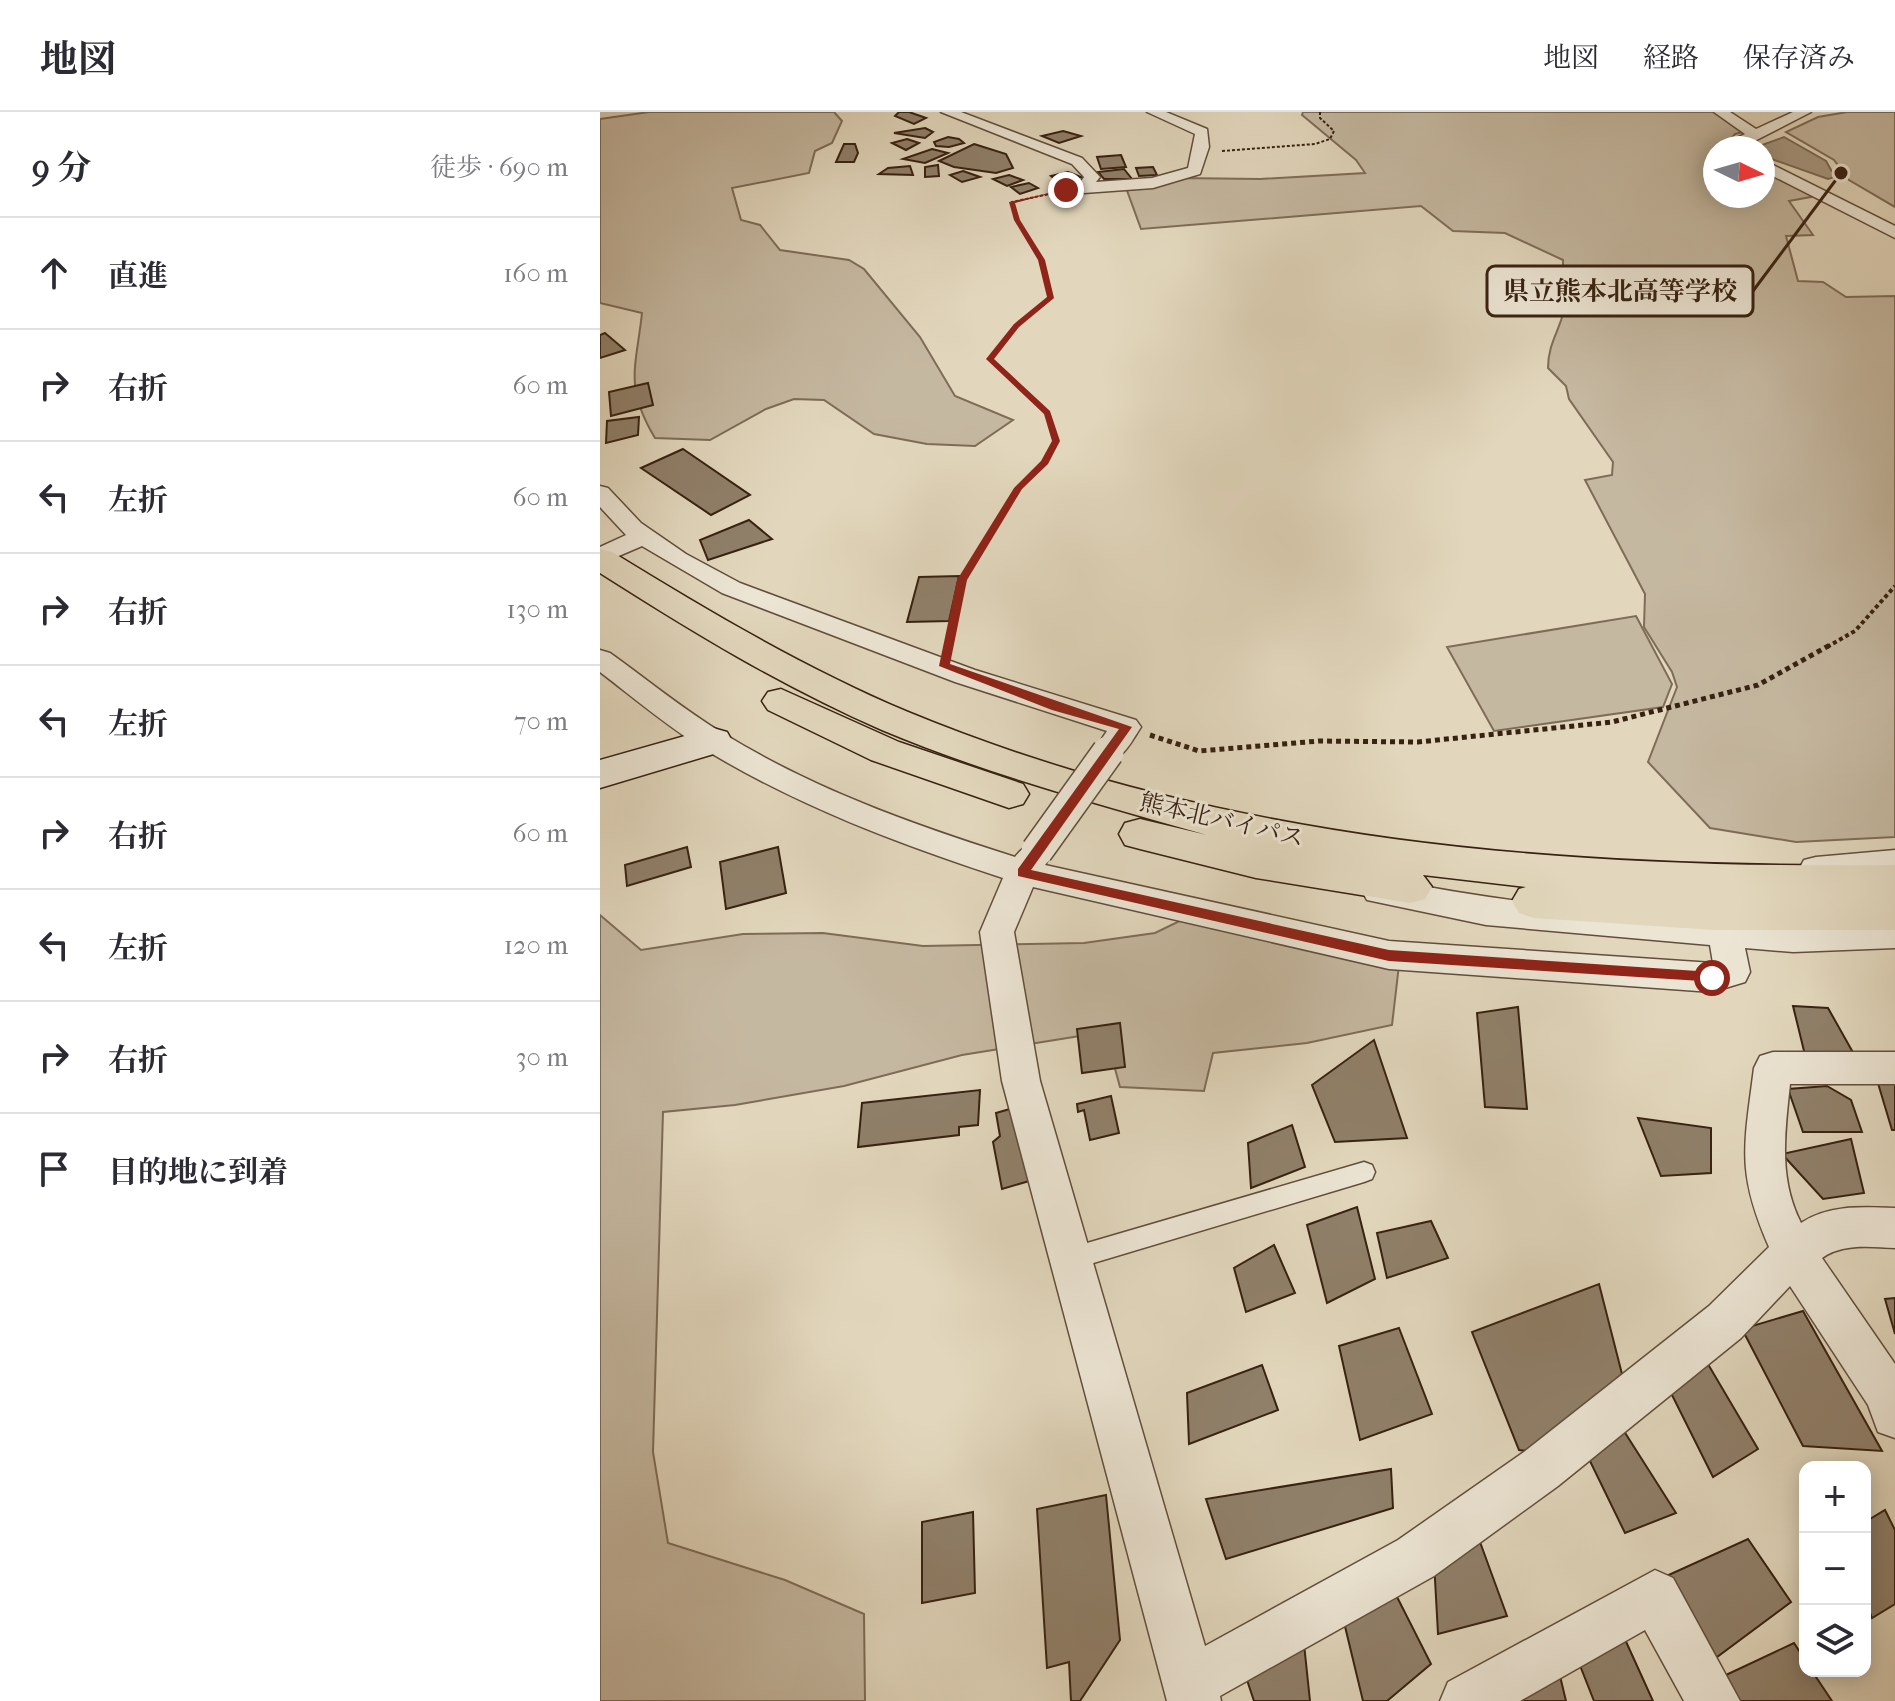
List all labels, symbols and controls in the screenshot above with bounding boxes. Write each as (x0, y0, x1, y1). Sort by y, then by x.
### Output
text: 地図 (40, 37, 116, 82)
text: 地図 (1543, 41, 1599, 74)
text: 経路 (1643, 41, 1699, 74)
text: 保存済み (1743, 41, 1855, 74)
north arrow (1703, 136, 1775, 208)
text: 9 分 (32, 148, 91, 188)
text: 徒歩 · 690 m (430, 152, 568, 183)
route end (1048, 172, 1084, 208)
icon: ahead (32, 251, 76, 295)
text: 160 m (503, 258, 568, 289)
text: 直進 (108, 259, 168, 294)
callout: 県立熊本北高等学校 (1487, 266, 1753, 316)
text: 県立熊本北高等学校 (1503, 276, 1737, 307)
icon: right (32, 363, 76, 407)
text: 60 m (512, 370, 568, 401)
text: 右折 (108, 371, 168, 406)
icon: left (32, 475, 76, 519)
text: 60 m (512, 482, 568, 513)
text: 左折 (108, 483, 168, 518)
icon: right (32, 587, 76, 631)
text: 130 m (507, 594, 568, 625)
text: 右折 (108, 595, 168, 630)
icon: left (32, 699, 76, 743)
text: 70 m (514, 706, 568, 737)
text: 左折 (108, 707, 168, 742)
street label: 熊本北バイパス (1137, 788, 1307, 852)
icon: right (32, 811, 76, 855)
text: 60 m (512, 818, 568, 849)
text: 右折 (108, 819, 168, 854)
icon: left (32, 923, 76, 967)
text: 120 m (504, 930, 568, 961)
text: 左折 (108, 931, 168, 966)
route start (1694, 960, 1730, 996)
icon: right (32, 1035, 76, 1079)
text: 30 m (516, 1042, 568, 1073)
text: 右折 (108, 1043, 168, 1078)
icon: arrive (32, 1147, 76, 1191)
text: 目的地に到着 (108, 1155, 288, 1190)
map controls (1799, 1461, 1871, 1677)
button: + (1799, 1461, 1871, 1533)
button: − (1799, 1533, 1871, 1605)
button: layers (1799, 1605, 1871, 1677)

